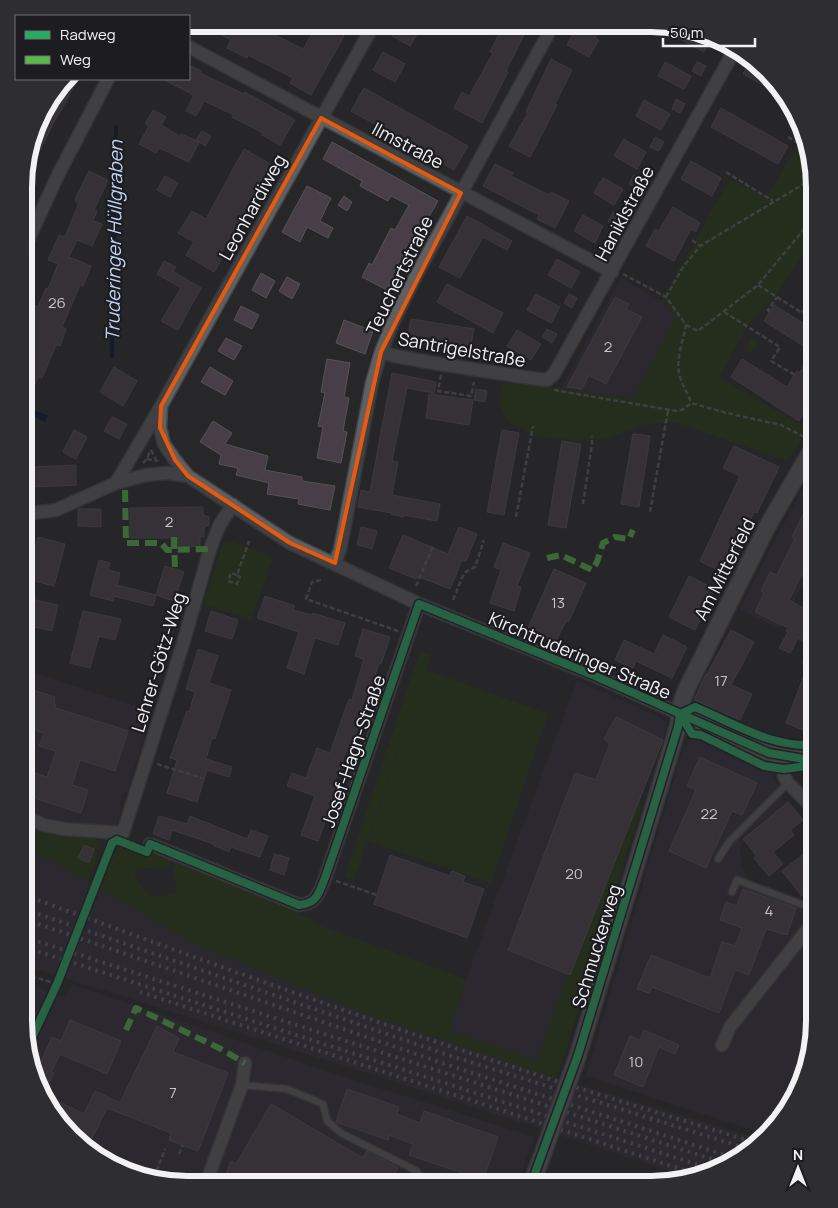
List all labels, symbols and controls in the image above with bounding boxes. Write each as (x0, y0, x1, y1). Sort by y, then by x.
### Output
legend (15, 15, 190, 80)
scale bar (663, 15, 756, 47)
text: 50 m (670, 22, 704, 43)
text: Radweg (60, 24, 116, 45)
text: Weg (60, 49, 91, 70)
street label: Ilmstraße (368, 116, 448, 174)
water label: Truderinger Hüllgraben (99, 139, 129, 342)
street label: Leonhardiweg (213, 150, 291, 264)
street label: Haniklstraße (589, 161, 659, 265)
street label: Teuchertstraße (360, 212, 438, 338)
house number: 26 (48, 292, 66, 313)
street label: Santrigelstraße (396, 326, 528, 372)
house number: 2 (604, 336, 612, 357)
house number: 2 (165, 511, 173, 532)
street label: Am Mitterfeld (688, 514, 760, 624)
street label: Lehrer-Götz-Weg (125, 589, 191, 735)
house number: 13 (551, 592, 565, 613)
street label: Kirchtruderinger Straße (485, 606, 675, 704)
house number: 17 (714, 670, 728, 691)
street label: Josef-Hagn-Straße (316, 672, 390, 830)
house number: 22 (700, 803, 718, 824)
house number: 20 (565, 863, 583, 884)
street label: Schmuckerweg (566, 881, 626, 1011)
house number: 4 (765, 900, 774, 921)
house number: 10 (629, 1051, 644, 1072)
house number: 7 (169, 1082, 177, 1103)
north arrow (773, 1143, 823, 1193)
text: N (793, 1145, 803, 1164)

